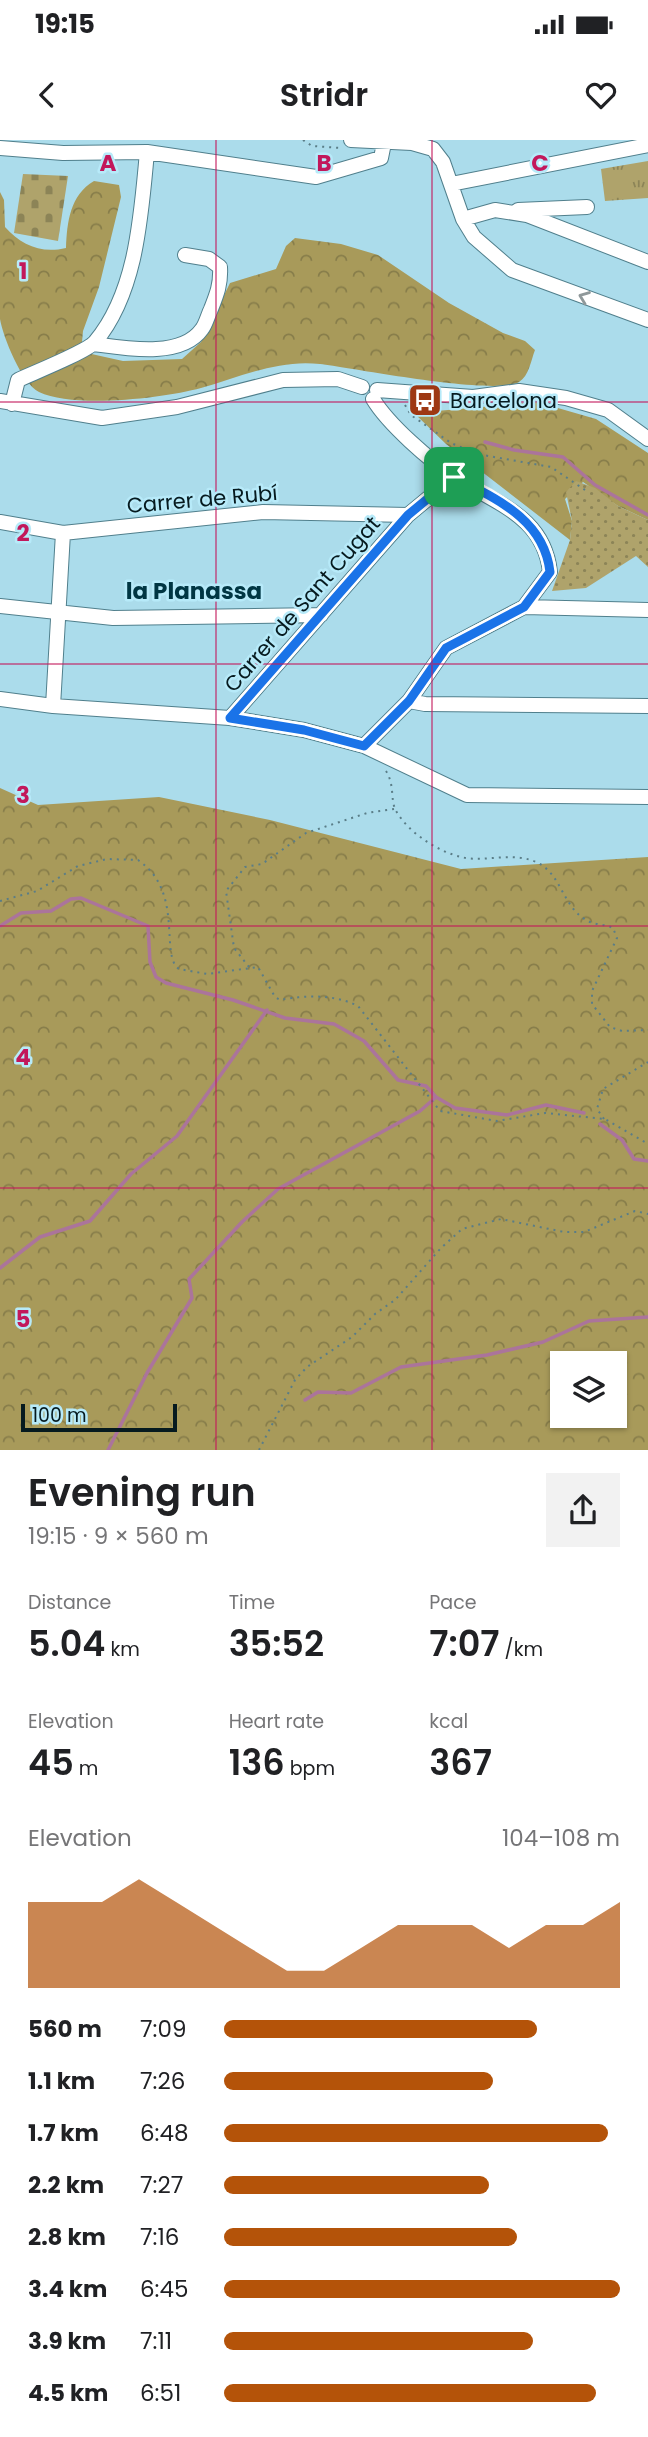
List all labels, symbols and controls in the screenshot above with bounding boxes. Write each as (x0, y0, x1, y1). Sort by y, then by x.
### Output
text: 19:15 (35, 6, 95, 42)
text: Stridr (280, 72, 368, 117)
icon: back (28, 76, 66, 114)
icon: heart (582, 76, 620, 114)
text: A (100, 147, 117, 179)
text: B (316, 147, 332, 179)
text: C (531, 147, 549, 179)
text: 1 (19, 255, 27, 287)
one-way arrow (578, 291, 590, 305)
bus stop icon: Barcelona (406, 381, 444, 419)
place label: Barcelona (450, 386, 557, 415)
pin (424, 447, 484, 507)
icon: arrive (435, 458, 473, 496)
street label: Carrer de Rubí (126, 478, 278, 520)
street label: Carrer de Sant Cugat (217, 510, 387, 698)
text: 2 (16, 517, 30, 549)
district label: la Planassa (126, 575, 262, 607)
text: 3 (16, 779, 30, 811)
text: 4 (15, 1041, 31, 1073)
text: 5 (16, 1303, 30, 1335)
map controls (550, 1351, 627, 1428)
button: layers (550, 1351, 627, 1428)
scale bar (21, 1401, 177, 1433)
text: 100 m (32, 1402, 87, 1429)
text: Evening run (28, 1466, 256, 1519)
button: share (546, 1473, 620, 1547)
text: 19:15 · 9 × 560 m (28, 1520, 209, 1552)
text: Distance (28, 1589, 111, 1616)
text: Time (229, 1589, 275, 1616)
text: Pace (429, 1589, 477, 1616)
text: 5.04 (28, 1619, 105, 1668)
text: 35:52 (229, 1619, 324, 1668)
text: 7:07 (429, 1619, 500, 1668)
text: km (105, 1636, 140, 1663)
text: /km (500, 1636, 543, 1663)
text: Elevation (28, 1708, 114, 1735)
text: Heart rate (229, 1708, 324, 1735)
text: kcal (429, 1708, 468, 1735)
text: 45 (28, 1738, 74, 1787)
text: 136 (229, 1738, 285, 1787)
text: 367 (429, 1738, 492, 1787)
text: m (74, 1755, 98, 1782)
text: bpm (285, 1755, 335, 1782)
text: Elevation (28, 1822, 132, 1854)
text: 104–108 m (502, 1822, 620, 1854)
text: 560 m (28, 2013, 102, 2045)
text: 7:09 (140, 2013, 186, 2045)
text: 1.1 km (28, 2065, 95, 2097)
text: 7:26 (140, 2065, 185, 2097)
text: 1.7 km (28, 2117, 99, 2149)
text: 6:48 (140, 2117, 188, 2149)
text: 2.2 km (28, 2169, 104, 2201)
text: 7:27 (140, 2169, 183, 2201)
text: 2.8 km (28, 2221, 106, 2253)
text: 7:16 (140, 2221, 179, 2253)
text: 3.4 km (28, 2273, 107, 2305)
text: 6:45 (140, 2273, 188, 2305)
text: 3.9 km (28, 2325, 106, 2357)
text: 7:11 (140, 2325, 172, 2357)
text: 4.5 km (28, 2377, 108, 2409)
text: 6:51 (140, 2377, 181, 2409)

